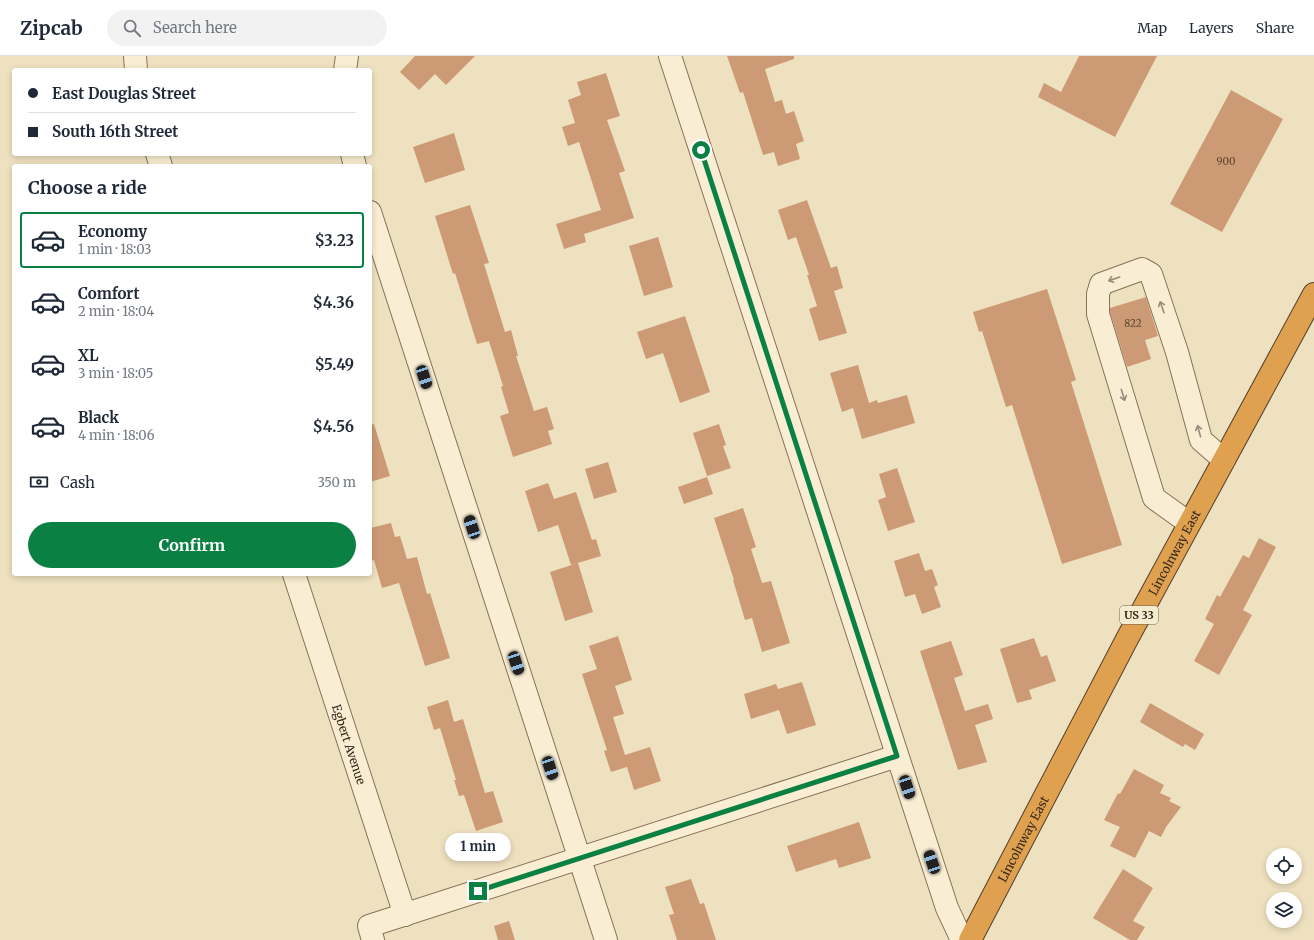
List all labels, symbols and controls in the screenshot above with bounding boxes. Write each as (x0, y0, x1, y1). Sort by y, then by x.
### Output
search box (107, 10, 387, 46)
text: Zipcab (20, 16, 83, 40)
icon: search (121, 17, 143, 39)
text: Search here (153, 18, 237, 37)
text: Map (1137, 19, 1167, 37)
text: Layers (1189, 19, 1234, 37)
text: Share (1256, 19, 1294, 37)
text: East Douglas Street (52, 84, 196, 103)
text: South 16th Street (52, 122, 178, 141)
route start (692, 141, 710, 159)
house number: 900 (1216, 155, 1236, 168)
text: Choose a ride (28, 176, 147, 199)
icon: car (30, 222, 66, 258)
text: Economy (78, 222, 147, 241)
text: $3.23 (315, 231, 354, 250)
text: 1 min · 18:03 (78, 241, 151, 258)
one-way arrow (1108, 276, 1121, 283)
icon: car (30, 284, 66, 320)
text: Comfort (78, 284, 139, 303)
text: $4.36 (313, 293, 354, 312)
one-way arrow (1158, 300, 1165, 313)
text: 2 min · 18:04 (78, 303, 154, 320)
house number: 822 (1124, 317, 1142, 330)
icon: car (30, 346, 66, 382)
text: XL (78, 346, 99, 365)
text: $5.49 (315, 355, 354, 374)
car (415, 364, 433, 390)
text: 3 min · 18:05 (78, 365, 153, 382)
one-way arrow (1120, 388, 1127, 401)
icon: car (30, 408, 66, 444)
text: Black (78, 408, 119, 427)
text: $4.56 (313, 417, 354, 436)
one-way arrow (1195, 425, 1202, 438)
text: 4 min · 18:06 (78, 427, 155, 444)
icon: cash (28, 471, 50, 493)
text: Cash (60, 473, 95, 492)
text: 350 m (318, 474, 356, 491)
street label: Lincolnway East (1145, 507, 1203, 598)
car (463, 514, 481, 540)
button: Confirm (28, 522, 356, 568)
road number: US 33 (1120, 606, 1158, 624)
car (507, 650, 525, 676)
street label: Egbert Avenue (329, 702, 369, 786)
car (541, 755, 559, 781)
car (898, 774, 916, 800)
street label: Lincolnway East (994, 793, 1051, 884)
callout: 1 min (445, 833, 511, 861)
text: 1 min (460, 838, 496, 855)
map controls (1266, 848, 1302, 928)
button: locate (1266, 848, 1302, 884)
car (922, 849, 942, 875)
route end (469, 882, 487, 900)
button: layers (1266, 892, 1302, 928)

